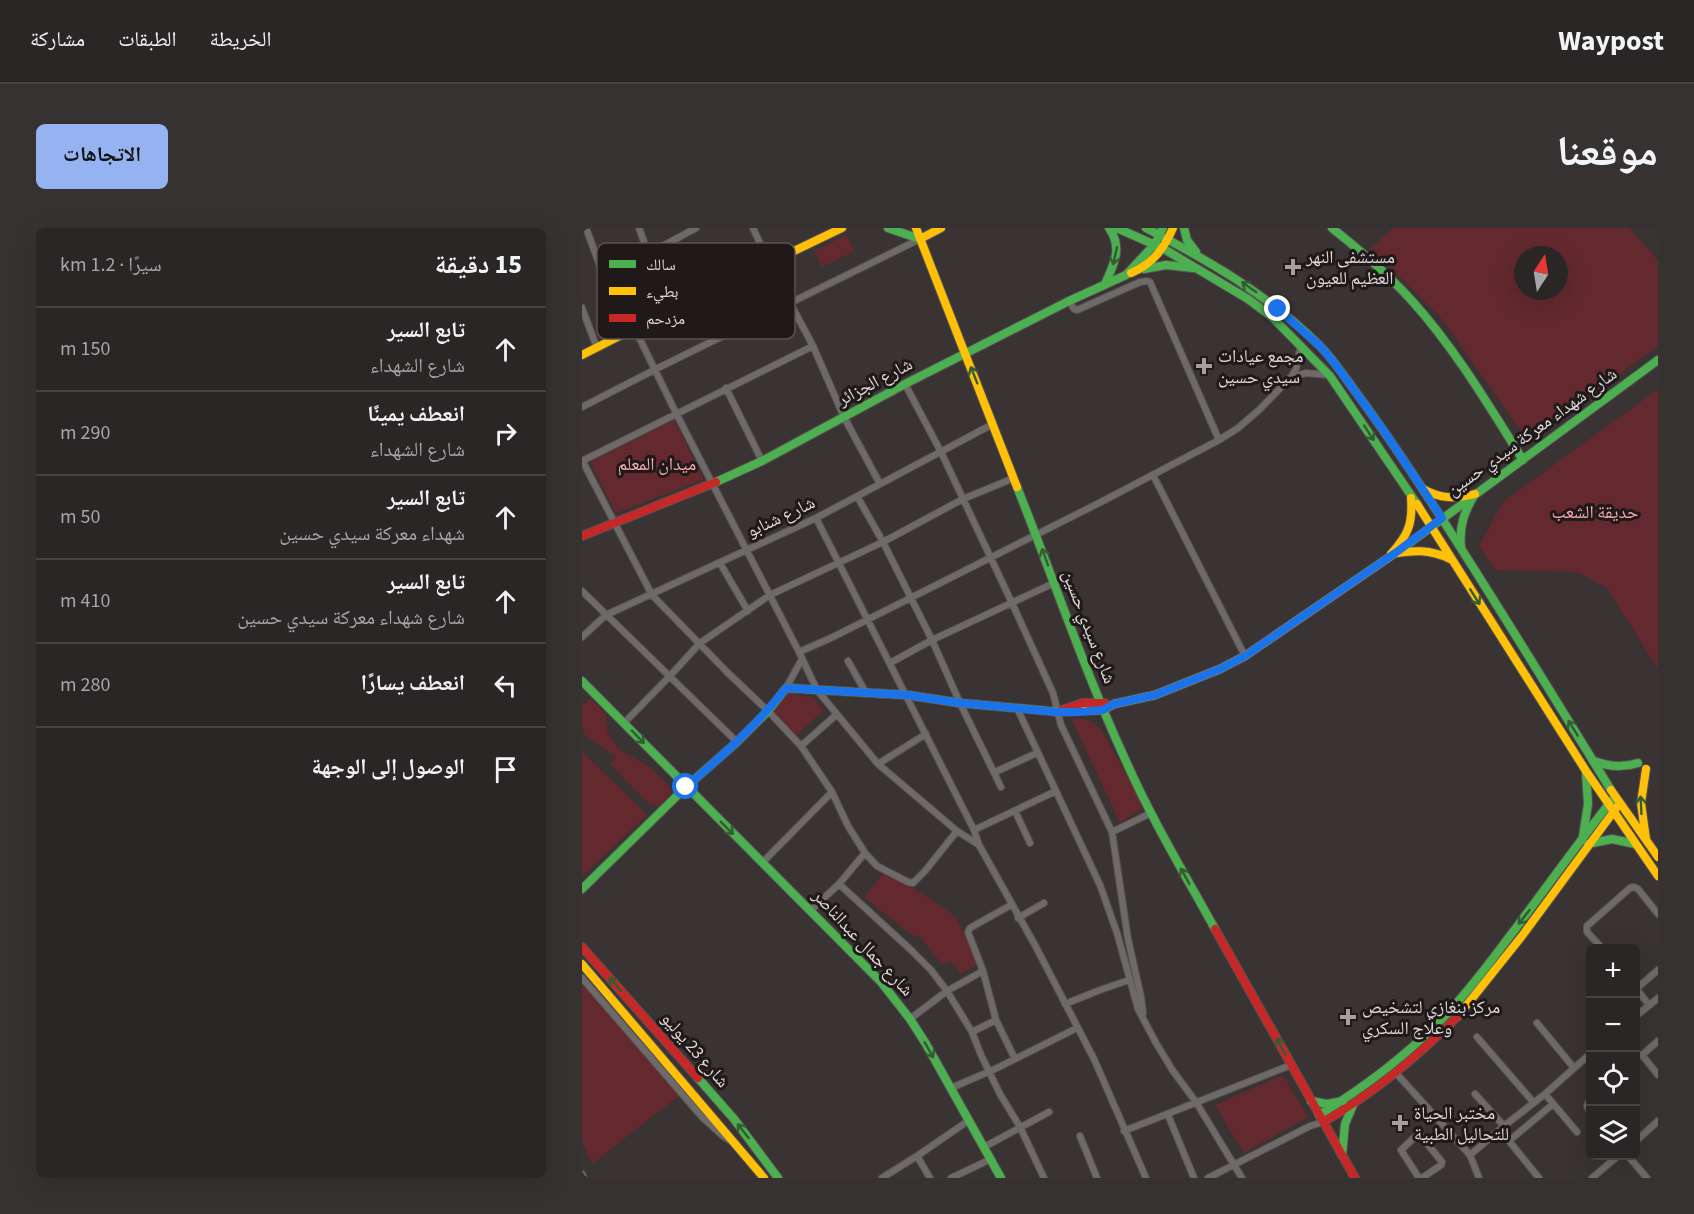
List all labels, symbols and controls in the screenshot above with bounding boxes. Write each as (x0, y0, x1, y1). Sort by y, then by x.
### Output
text: Waypost (1558, 21, 1664, 61)
text: مشاركة (30, 24, 85, 54)
text: الطبقات (118, 24, 177, 54)
text: الخريطة (210, 24, 271, 54)
text: موقعنا (1557, 122, 1658, 182)
button: الاتجاهات (36, 124, 168, 189)
legend (597, 243, 795, 339)
place label: مستشفى النهر العظيم للعيون (1305, 245, 1395, 291)
text: 15 دقيقة (435, 246, 522, 283)
one-way arrow (1109, 246, 1120, 265)
north arrow (1514, 246, 1568, 300)
text: سيرًا · 1.2 km (60, 251, 162, 279)
text: سالك (646, 254, 676, 276)
marker: مستشفى النهر العظيم للعيون (1284, 258, 1302, 276)
text: بطيء (646, 281, 678, 304)
one-way arrow (1241, 281, 1257, 293)
route end (1264, 295, 1290, 321)
text: مزدحم (646, 308, 685, 330)
text: تابع السير (387, 314, 465, 346)
icon: ahead (489, 333, 522, 366)
text: 150 m (60, 335, 110, 363)
place label: مجمع عيادات سيدي حسين (1218, 344, 1304, 391)
text: شارع الشهداء (370, 352, 465, 380)
street label: شارع الجزائر (832, 352, 917, 413)
marker: مجمع عيادات سيدي حسين (1195, 357, 1213, 375)
street label: شارع شهداء معركة سيدي حسين (1442, 362, 1623, 504)
one-way arrow (968, 366, 979, 385)
text: انعطف يمينًا (367, 398, 465, 430)
icon: right (489, 417, 522, 450)
text: 290 m (60, 419, 110, 447)
one-way arrow (1363, 425, 1375, 441)
text: شارع الشهداء (370, 436, 465, 464)
park label: ميدان المعلم (618, 452, 696, 477)
text: تابع السير (387, 482, 465, 514)
street label: شارع شنابو (743, 490, 819, 544)
park label: حديقة الشعب (1551, 500, 1639, 525)
icon: ahead (489, 501, 522, 534)
text: 50 m (60, 503, 100, 531)
text: شهداء معركة سيدي حسين (279, 520, 465, 548)
one-way arrow (1038, 548, 1049, 567)
text: تابع السير (387, 566, 465, 598)
street label: شارع سيدي حسين (1054, 567, 1122, 688)
icon: ahead (489, 585, 522, 618)
text: 410 m (60, 587, 110, 615)
one-way arrow (1470, 588, 1482, 605)
text: شارع شهداء معركة سيدي حسين (237, 604, 465, 632)
text: انعطف يسارًا (361, 667, 465, 699)
icon: left (489, 669, 522, 702)
text: 280 m (60, 671, 110, 699)
one-way arrow (1567, 720, 1579, 737)
one-way arrow (631, 730, 645, 745)
text: الوصول إلى الوجهة (312, 751, 465, 783)
icon: arrive (489, 753, 522, 786)
route start (672, 773, 698, 799)
one-way arrow (1636, 796, 1647, 815)
one-way arrow (720, 821, 735, 836)
one-way arrow (1179, 868, 1191, 885)
street label: شارع جمال عبدالناصر (806, 883, 919, 1002)
one-way arrow (1518, 908, 1531, 924)
map controls (1586, 944, 1640, 1160)
button: + (1586, 944, 1640, 998)
one-way arrow (608, 977, 622, 992)
place label: مركز بنغازي لتشخيص وعلاج السكري (1362, 995, 1500, 1042)
button: − (1586, 998, 1640, 1052)
street label: شارع 23 يوليو (655, 1007, 735, 1093)
marker: مركز بنغازي لتشخيص وعلاج السكري (1339, 1008, 1357, 1026)
one-way arrow (1275, 1037, 1286, 1055)
one-way arrow (923, 1041, 935, 1058)
button: locate (1586, 1052, 1640, 1106)
place label: مختبر الحياة للتحاليل الطبية (1414, 1101, 1509, 1147)
button: layers (1586, 1106, 1640, 1160)
marker: مختبر الحياة للتحاليل الطبية (1391, 1114, 1409, 1132)
one-way arrow (736, 1123, 749, 1139)

